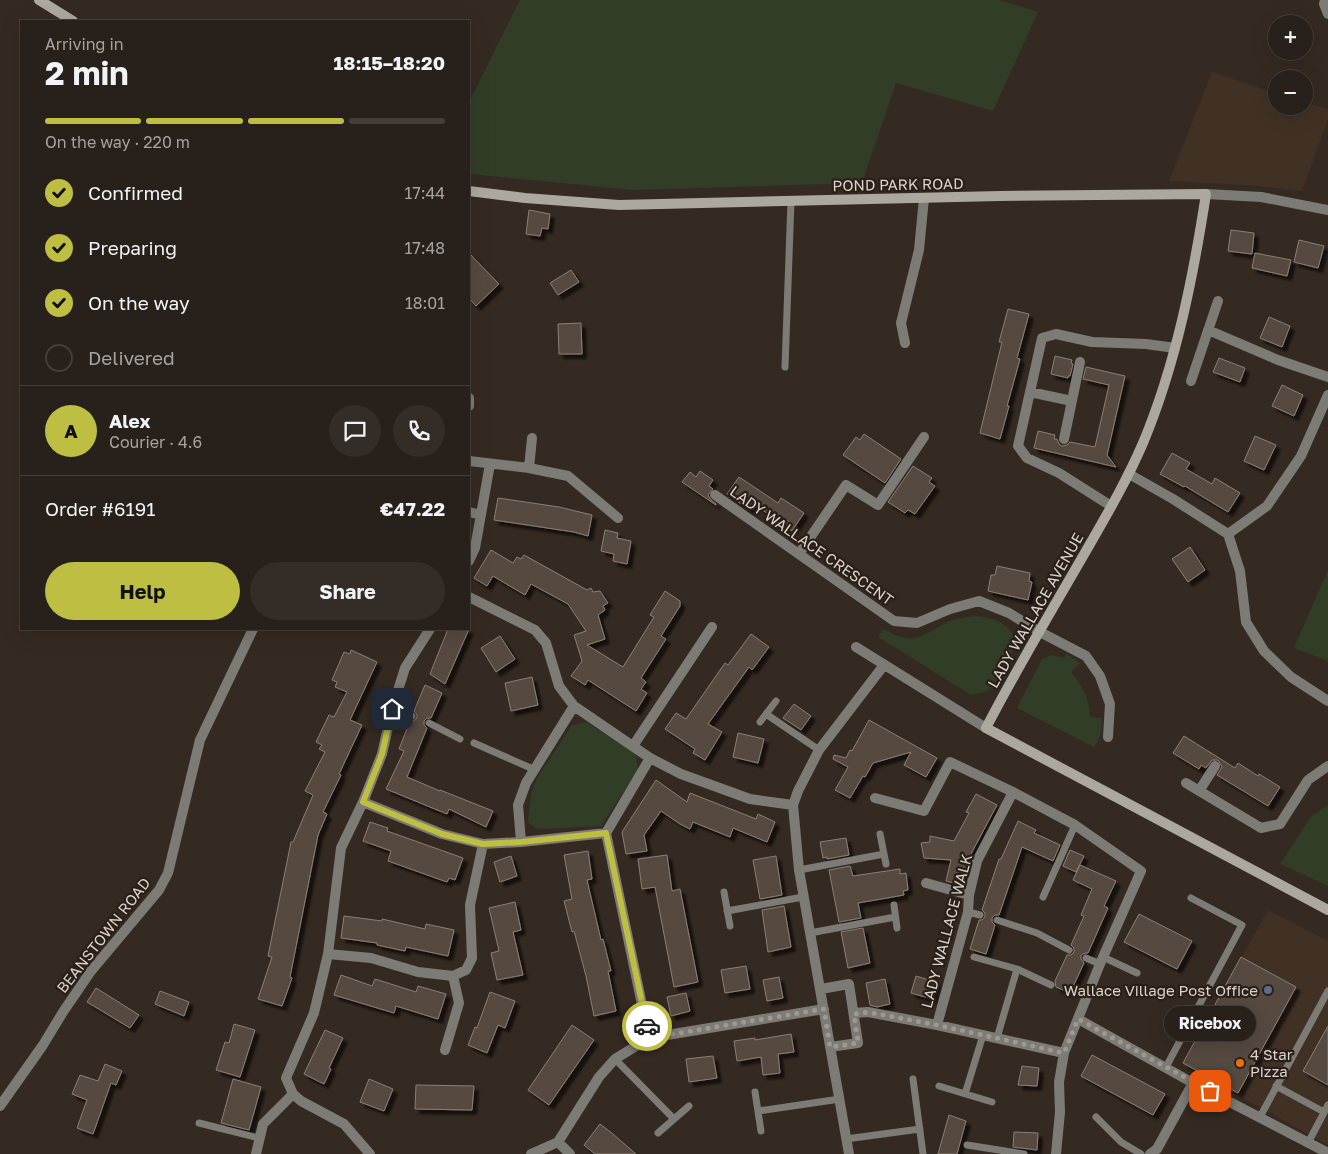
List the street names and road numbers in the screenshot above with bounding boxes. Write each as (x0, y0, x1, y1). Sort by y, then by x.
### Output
street label: POND PARK ROAD (832, 174, 964, 194)
street label: LADY WALLACE CRESCENT (727, 482, 897, 608)
street label: LADY WALLACE AVENUE (983, 529, 1087, 691)
street label: LADY WALLACE WALK (917, 852, 975, 1010)
street label: BEANSTOWN ROAD (52, 874, 154, 996)

